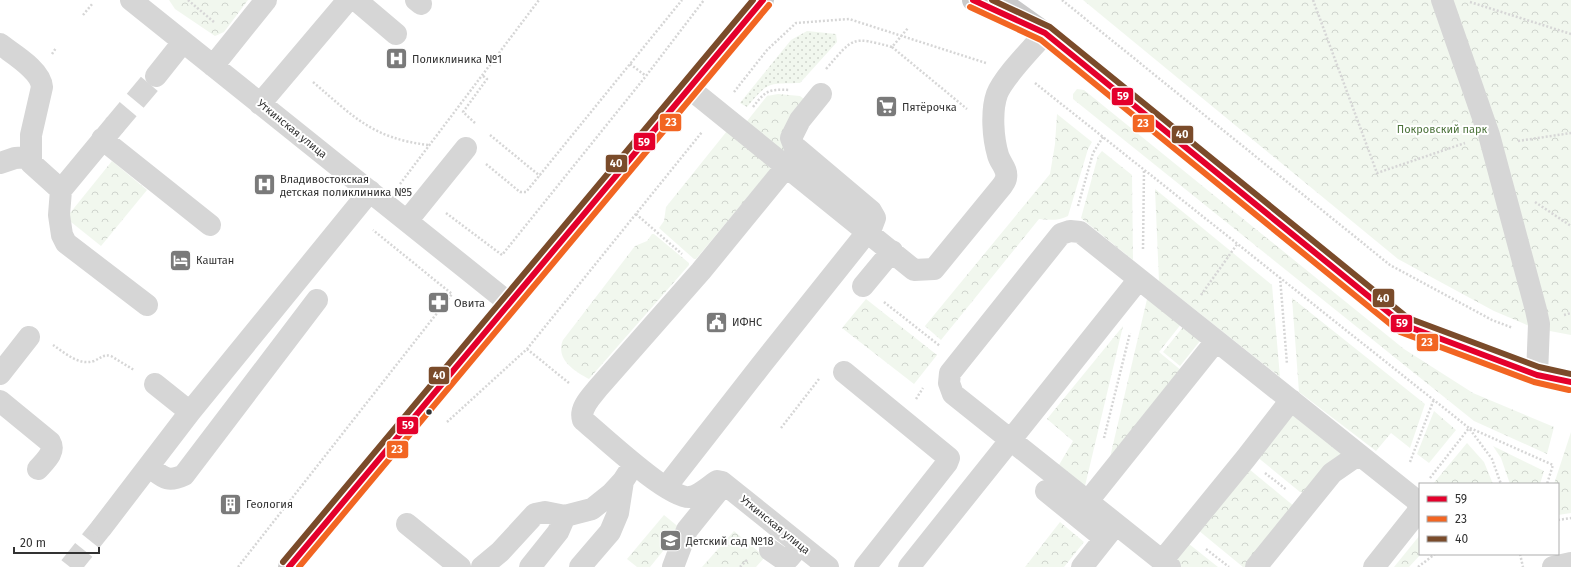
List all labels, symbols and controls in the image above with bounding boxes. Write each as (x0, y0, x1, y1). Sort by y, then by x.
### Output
hospital icon: Поликлиника №1 (384, 46, 410, 72)
place label: Поликлиника №1 (412, 53, 502, 66)
line badge: 59 (1111, 87, 1134, 106)
text: 59 (1117, 90, 1129, 103)
supermarket icon: Пятёрочка (874, 94, 900, 120)
street label: Уткинская улица (255, 97, 329, 161)
place label: Пятёрочка (902, 101, 957, 114)
line badge: 23 (659, 113, 682, 132)
line badge: 23 (1132, 114, 1155, 133)
text: 23 (665, 116, 677, 129)
text: 23 (1137, 117, 1149, 130)
park label: Покровский парк (1397, 123, 1488, 136)
line badge: 40 (1171, 125, 1194, 144)
text: 40 (1176, 128, 1189, 141)
line badge: 59 (633, 132, 656, 151)
text: 59 (638, 136, 650, 149)
line badge: 40 (605, 154, 628, 173)
text: 40 (610, 157, 623, 170)
hospital icon: Владивостокская детская поликлиника №5 (251, 172, 277, 198)
place label: Владивостокская детская поликлиника №5 (280, 173, 413, 199)
hotel icon: Каштан (167, 247, 193, 273)
place label: Каштан (196, 254, 234, 267)
line badge: 40 (1372, 288, 1395, 308)
pharmacy icon: Овита (425, 290, 451, 316)
text: 40 (1377, 292, 1390, 305)
place label: Овита (454, 297, 485, 310)
public building icon: ИФНС (704, 309, 730, 335)
line badge: 59 (1390, 314, 1413, 333)
place label: ИФНС (732, 316, 762, 329)
text: 59 (1396, 317, 1408, 330)
line badge: 23 (1416, 333, 1439, 352)
text: 23 (1421, 336, 1433, 349)
line badge: 40 (428, 366, 450, 385)
text: 40 (433, 369, 446, 382)
unlabelled marker (424, 407, 434, 417)
line badge: 59 (396, 416, 419, 435)
text: 59 (402, 419, 414, 432)
line badge: 23 (386, 440, 409, 459)
text: 23 (391, 443, 403, 456)
legend (1419, 483, 1559, 555)
building icon: Геология (217, 491, 243, 517)
text: 59 (1455, 492, 1467, 506)
street label: Уткинская улица (738, 493, 812, 557)
place label: Геология (246, 498, 293, 511)
text: 23 (1455, 512, 1467, 526)
school or university icon: Детский сад №18 (657, 528, 683, 554)
scale bar (14, 529, 99, 555)
text: 40 (1455, 532, 1468, 546)
place label: Детский сад №18 (685, 535, 774, 548)
text: 20 m (20, 536, 46, 550)

